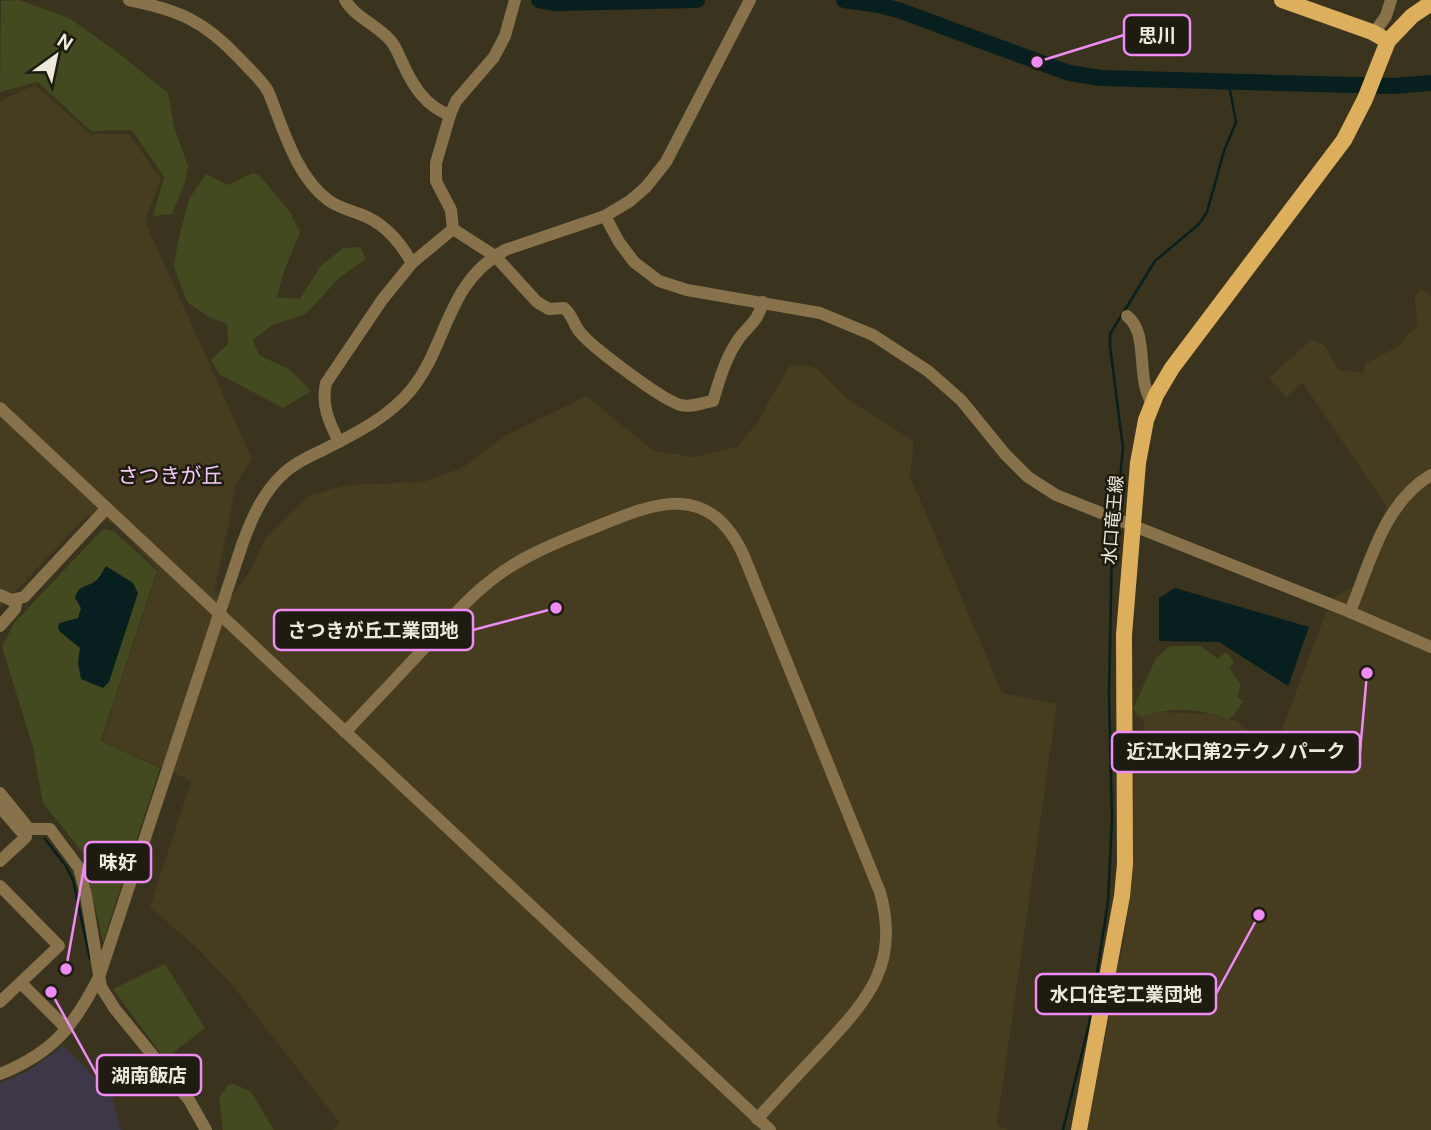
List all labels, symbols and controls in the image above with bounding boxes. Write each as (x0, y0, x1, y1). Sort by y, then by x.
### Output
callout: 思川 (1124, 15, 1190, 55)
north arrow (21, 21, 91, 91)
text: 思川 (1138, 23, 1176, 48)
text: N (52, 28, 78, 56)
district label: さつきが丘 (118, 462, 223, 490)
street label: 水口竜王線 (1097, 474, 1129, 566)
callout: さつきが丘工業団地 (274, 610, 473, 650)
text: さつきが丘工業団地 (287, 618, 459, 643)
callout: 近江水口第2テクノパーク (1112, 732, 1360, 772)
text: 近江水口第2テクノパーク (1127, 739, 1345, 764)
callout: 味好 (85, 842, 151, 882)
text: 味好 (99, 850, 137, 875)
callout: 水口住宅工業団地 (1036, 974, 1216, 1014)
text: 水口住宅工業団地 (1050, 982, 1202, 1007)
callout: 湖南飯店 (97, 1055, 201, 1095)
text: 湖南飯店 (111, 1063, 187, 1088)

